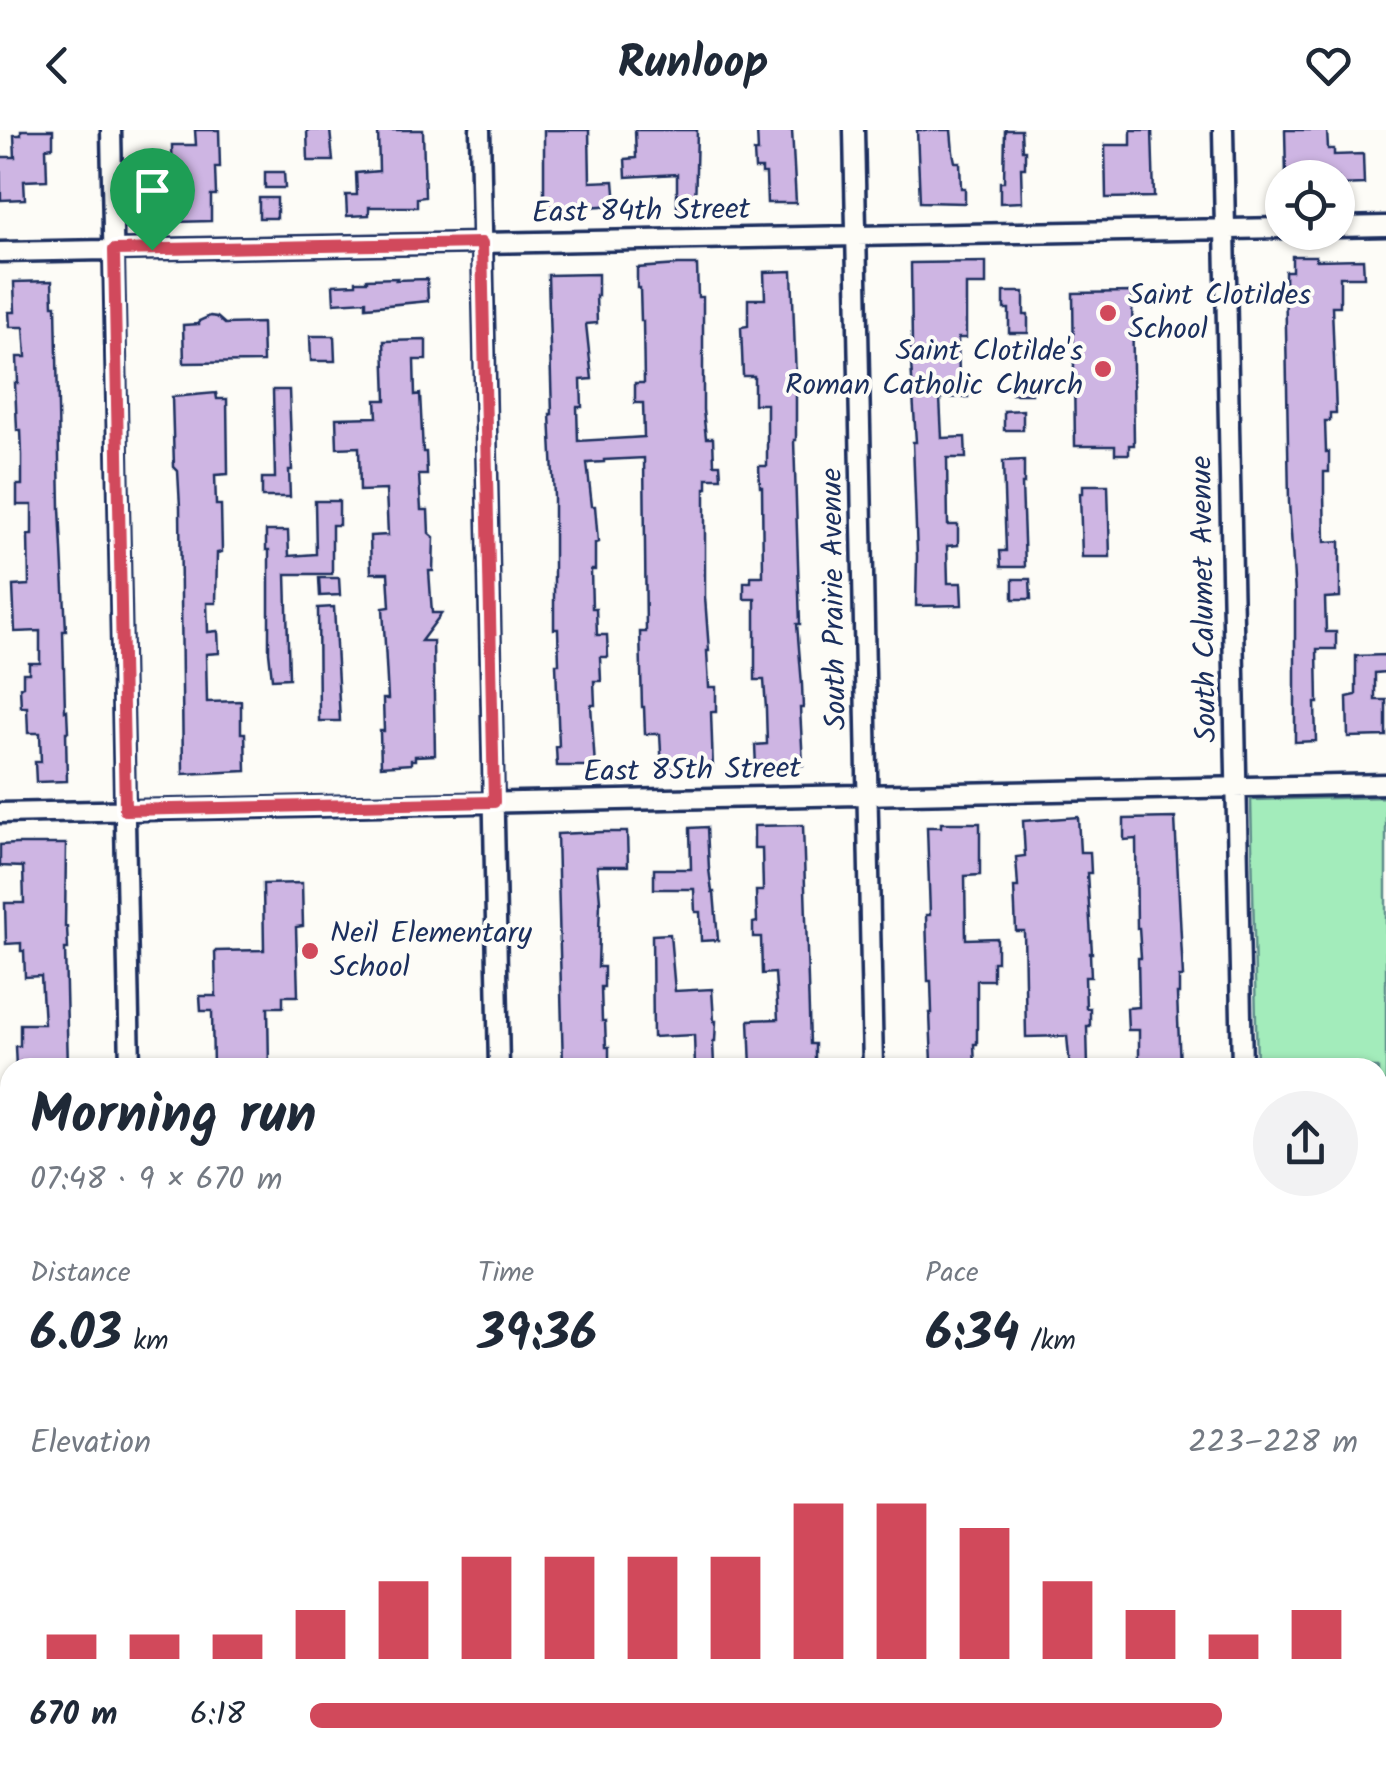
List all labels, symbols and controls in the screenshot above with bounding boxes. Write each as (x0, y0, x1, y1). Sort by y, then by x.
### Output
text: Runloop (617, 29, 769, 101)
icon: back (30, 38, 85, 93)
icon: heart (1301, 38, 1356, 93)
pin (110, 148, 195, 251)
map controls (1265, 160, 1355, 250)
button: locate (1265, 160, 1355, 250)
icon: arrive (125, 163, 180, 218)
street label: East 84th Street (531, 186, 751, 238)
place label: Saint Clotildes School (1128, 272, 1311, 354)
marker: Saint Clotildes School (1097, 302, 1119, 324)
place label: Saint Clotilde's Roman Catholic Church (785, 328, 1083, 410)
marker: Saint Clotilde's Roman Catholic Church (1092, 358, 1114, 380)
street label: South Calumet Avenue (1179, 455, 1231, 743)
street label: South Prairie Avenue (809, 468, 861, 730)
street label: East 85th Street (583, 745, 802, 797)
place label: Neil Elementary School (330, 910, 533, 992)
marker: Neil Elementary School (299, 940, 321, 962)
text: Morning run (30, 1074, 317, 1161)
button: share (1253, 1091, 1358, 1196)
text: 07:48 · 9 × 670 m (30, 1155, 283, 1206)
text: Distance (30, 1251, 131, 1296)
text: Time (478, 1251, 534, 1296)
text: Pace (925, 1251, 979, 1296)
text: 6.03 (30, 1296, 122, 1376)
text: 39:36 (478, 1296, 597, 1376)
text: 6:34 (925, 1296, 1019, 1376)
text: km (122, 1319, 169, 1364)
text: /km (1019, 1319, 1076, 1364)
text: Elevation (30, 1418, 151, 1469)
text: 223–228 m (1188, 1418, 1358, 1469)
text: 670 m (30, 1690, 117, 1741)
text: 6:18 (190, 1690, 245, 1741)

